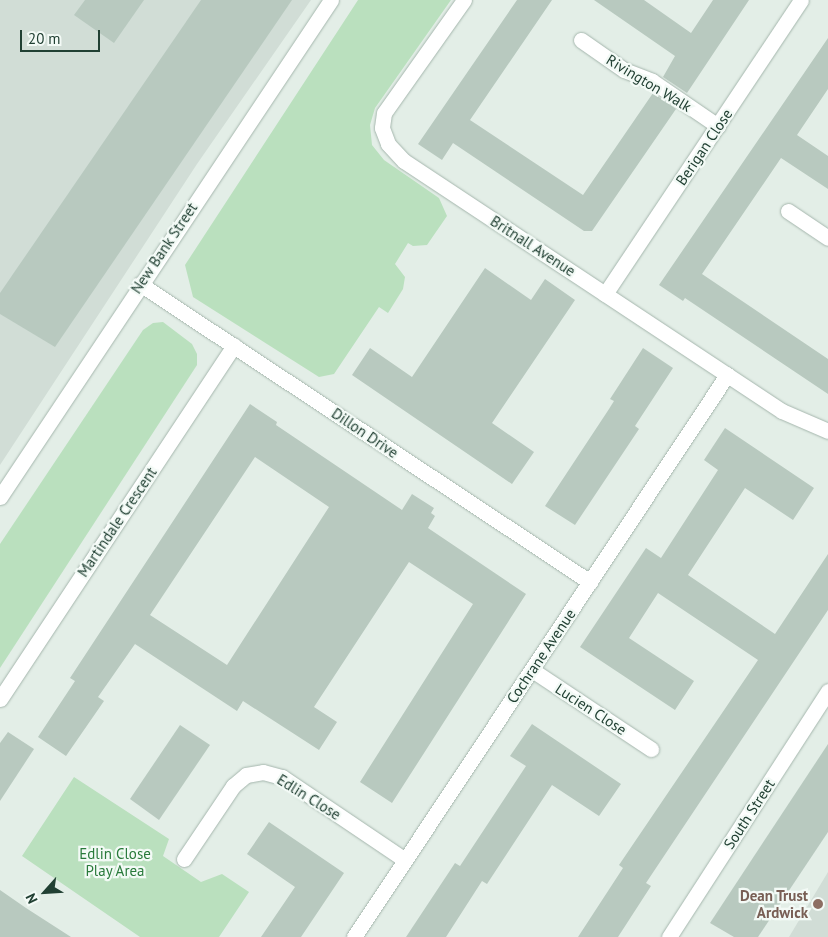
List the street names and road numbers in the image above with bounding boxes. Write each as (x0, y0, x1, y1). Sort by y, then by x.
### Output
street label: Rivington Walk (603, 50, 695, 116)
street label: Berigan Close (672, 105, 736, 189)
street label: New Bank Street (127, 199, 201, 297)
street label: Britnall Avenue (487, 212, 579, 280)
street label: Dillon Drive (328, 404, 402, 462)
street label: Martindale Crescent (74, 464, 160, 580)
street label: Cochrane Avenue (503, 605, 579, 707)
street label: Lucien Close (552, 679, 630, 739)
street label: Edlin Close (274, 770, 344, 824)
street label: South Street (720, 776, 778, 852)

